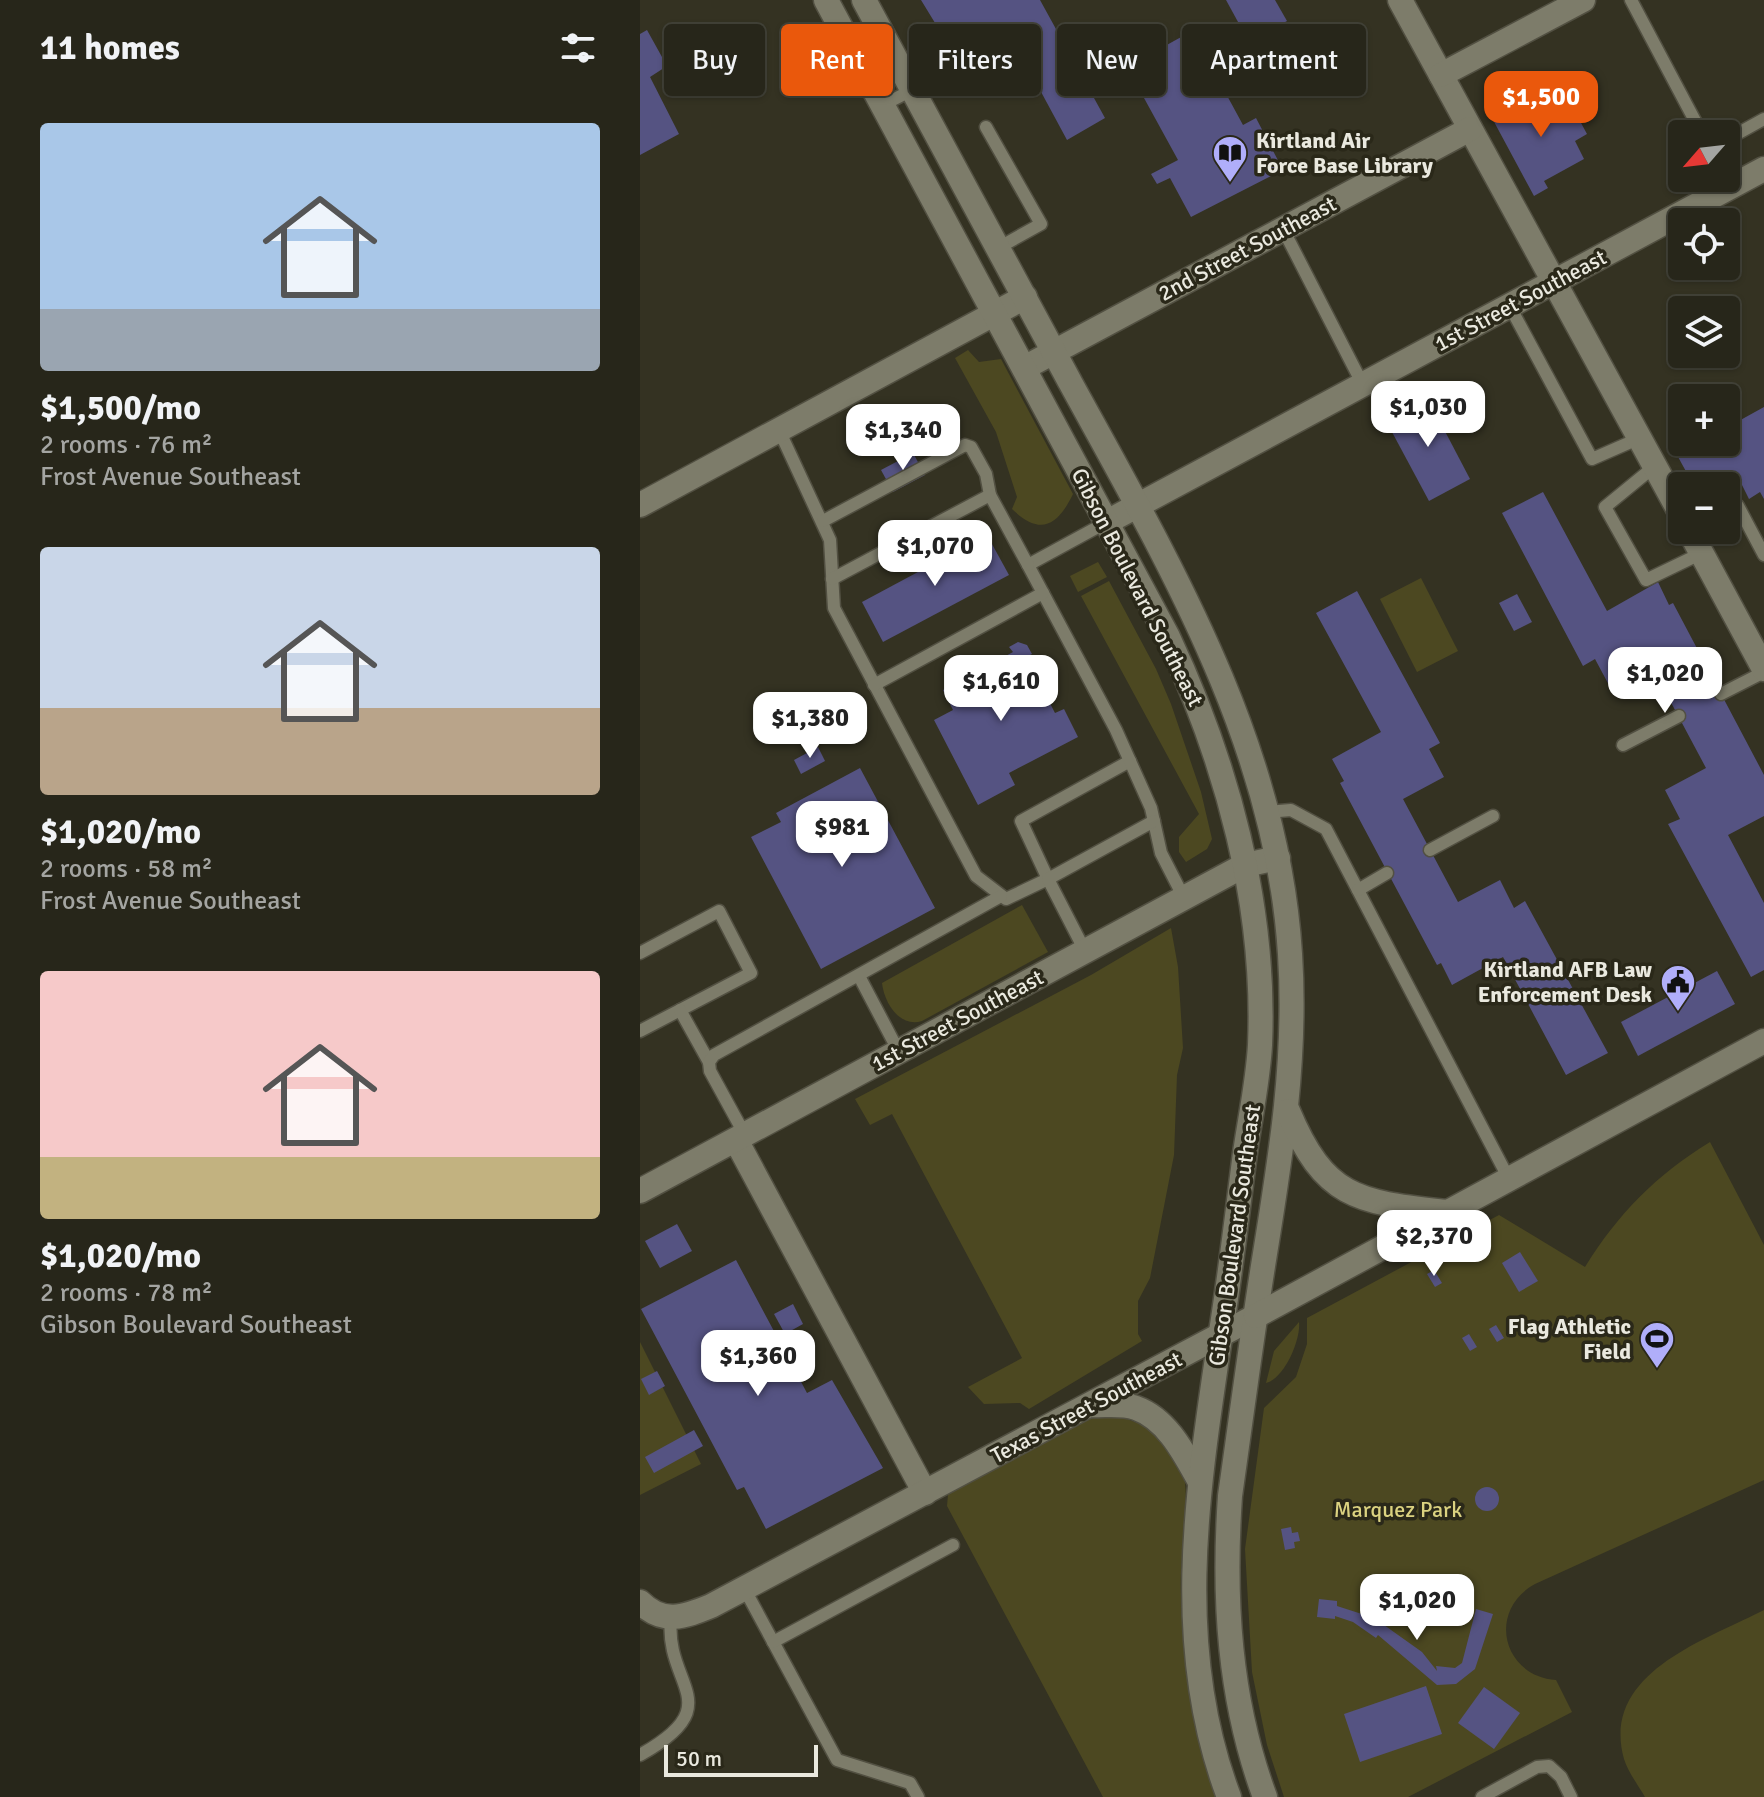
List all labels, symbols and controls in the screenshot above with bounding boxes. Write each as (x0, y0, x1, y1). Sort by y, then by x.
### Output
chip: Buy (664, 24, 765, 96)
chip: Rent (781, 24, 893, 96)
chip: Filters (909, 24, 1041, 96)
chip: New (1057, 24, 1166, 96)
chip: Apartment (1182, 24, 1366, 96)
icon: filters (556, 26, 600, 70)
text: 11 homes (40, 27, 180, 69)
pin: $1,500 (1476, 71, 1606, 139)
text: $1,500 (1502, 81, 1580, 113)
north arrow (1668, 120, 1740, 192)
map controls (1668, 120, 1740, 544)
place label: Kirtland Air Force Base Library (1256, 127, 1433, 179)
library icon: Kirtland Air Force Base Library (1211, 134, 1249, 184)
icon: home (248, 175, 392, 319)
street label: 2nd Street Southeast (1154, 190, 1341, 307)
button: locate (1668, 208, 1740, 280)
street label: 1st Street Southeast (1430, 244, 1611, 357)
button: layers (1668, 296, 1740, 368)
pin: $1,030 (1363, 381, 1493, 449)
button: + (1668, 384, 1740, 456)
text: $1,500/mo (40, 387, 201, 429)
text: $1,030 (1389, 391, 1467, 423)
pin: $1,340 (838, 404, 968, 472)
text: $1,340 (864, 414, 942, 446)
text: 2 rooms · 76 m² (40, 429, 213, 461)
text: Frost Avenue Southeast (40, 461, 301, 493)
street label: Gibson Boulevard Southeast (1066, 464, 1210, 711)
button: − (1668, 472, 1740, 544)
pin: $1,070 (870, 520, 1000, 588)
text: $1,070 (896, 530, 974, 562)
icon: home (248, 599, 392, 743)
pin: $1,020 (1600, 647, 1730, 715)
pin: $1,610 (936, 655, 1066, 723)
text: $1,020 (1626, 657, 1704, 689)
text: $1,610 (962, 665, 1040, 697)
pin: $1,380 (745, 692, 875, 760)
text: $1,380 (771, 702, 849, 734)
pin: $981 (795, 801, 889, 869)
text: $1,020/mo (40, 811, 201, 853)
text: $981 (814, 811, 870, 843)
text: 2 rooms · 58 m² (40, 853, 213, 885)
text: Frost Avenue Southeast (40, 885, 301, 917)
place label: Kirtland AFB Law Enforcement Desk (1478, 956, 1652, 1008)
public building icon: Kirtland AFB Law Enforcement Desk (1659, 963, 1697, 1013)
street label: 1st Street Southeast (867, 964, 1048, 1077)
icon: home (248, 1023, 392, 1167)
street label: Gibson Boulevard Southeast (1203, 1102, 1266, 1368)
pin: $2,370 (1369, 1210, 1499, 1278)
text: $2,370 (1395, 1220, 1473, 1252)
text: $1,020/mo (40, 1235, 201, 1277)
text: 2 rooms · 78 m² (40, 1277, 213, 1309)
text: Gibson Boulevard Southeast (40, 1309, 352, 1341)
place label: Flag Athletic Field (1508, 1313, 1631, 1365)
sports icon: Flag Athletic Field (1638, 1320, 1676, 1370)
pin: $1,360 (693, 1330, 823, 1398)
text: $1,360 (719, 1340, 797, 1372)
street label: Texas Street Southeast (986, 1345, 1187, 1469)
park label: Marquez Park (1334, 1496, 1462, 1523)
pin: $1,020 (1352, 1574, 1482, 1642)
text: $1,020 (1378, 1584, 1456, 1616)
scale bar (664, 1741, 818, 1777)
text: 50 m (676, 1745, 722, 1772)

